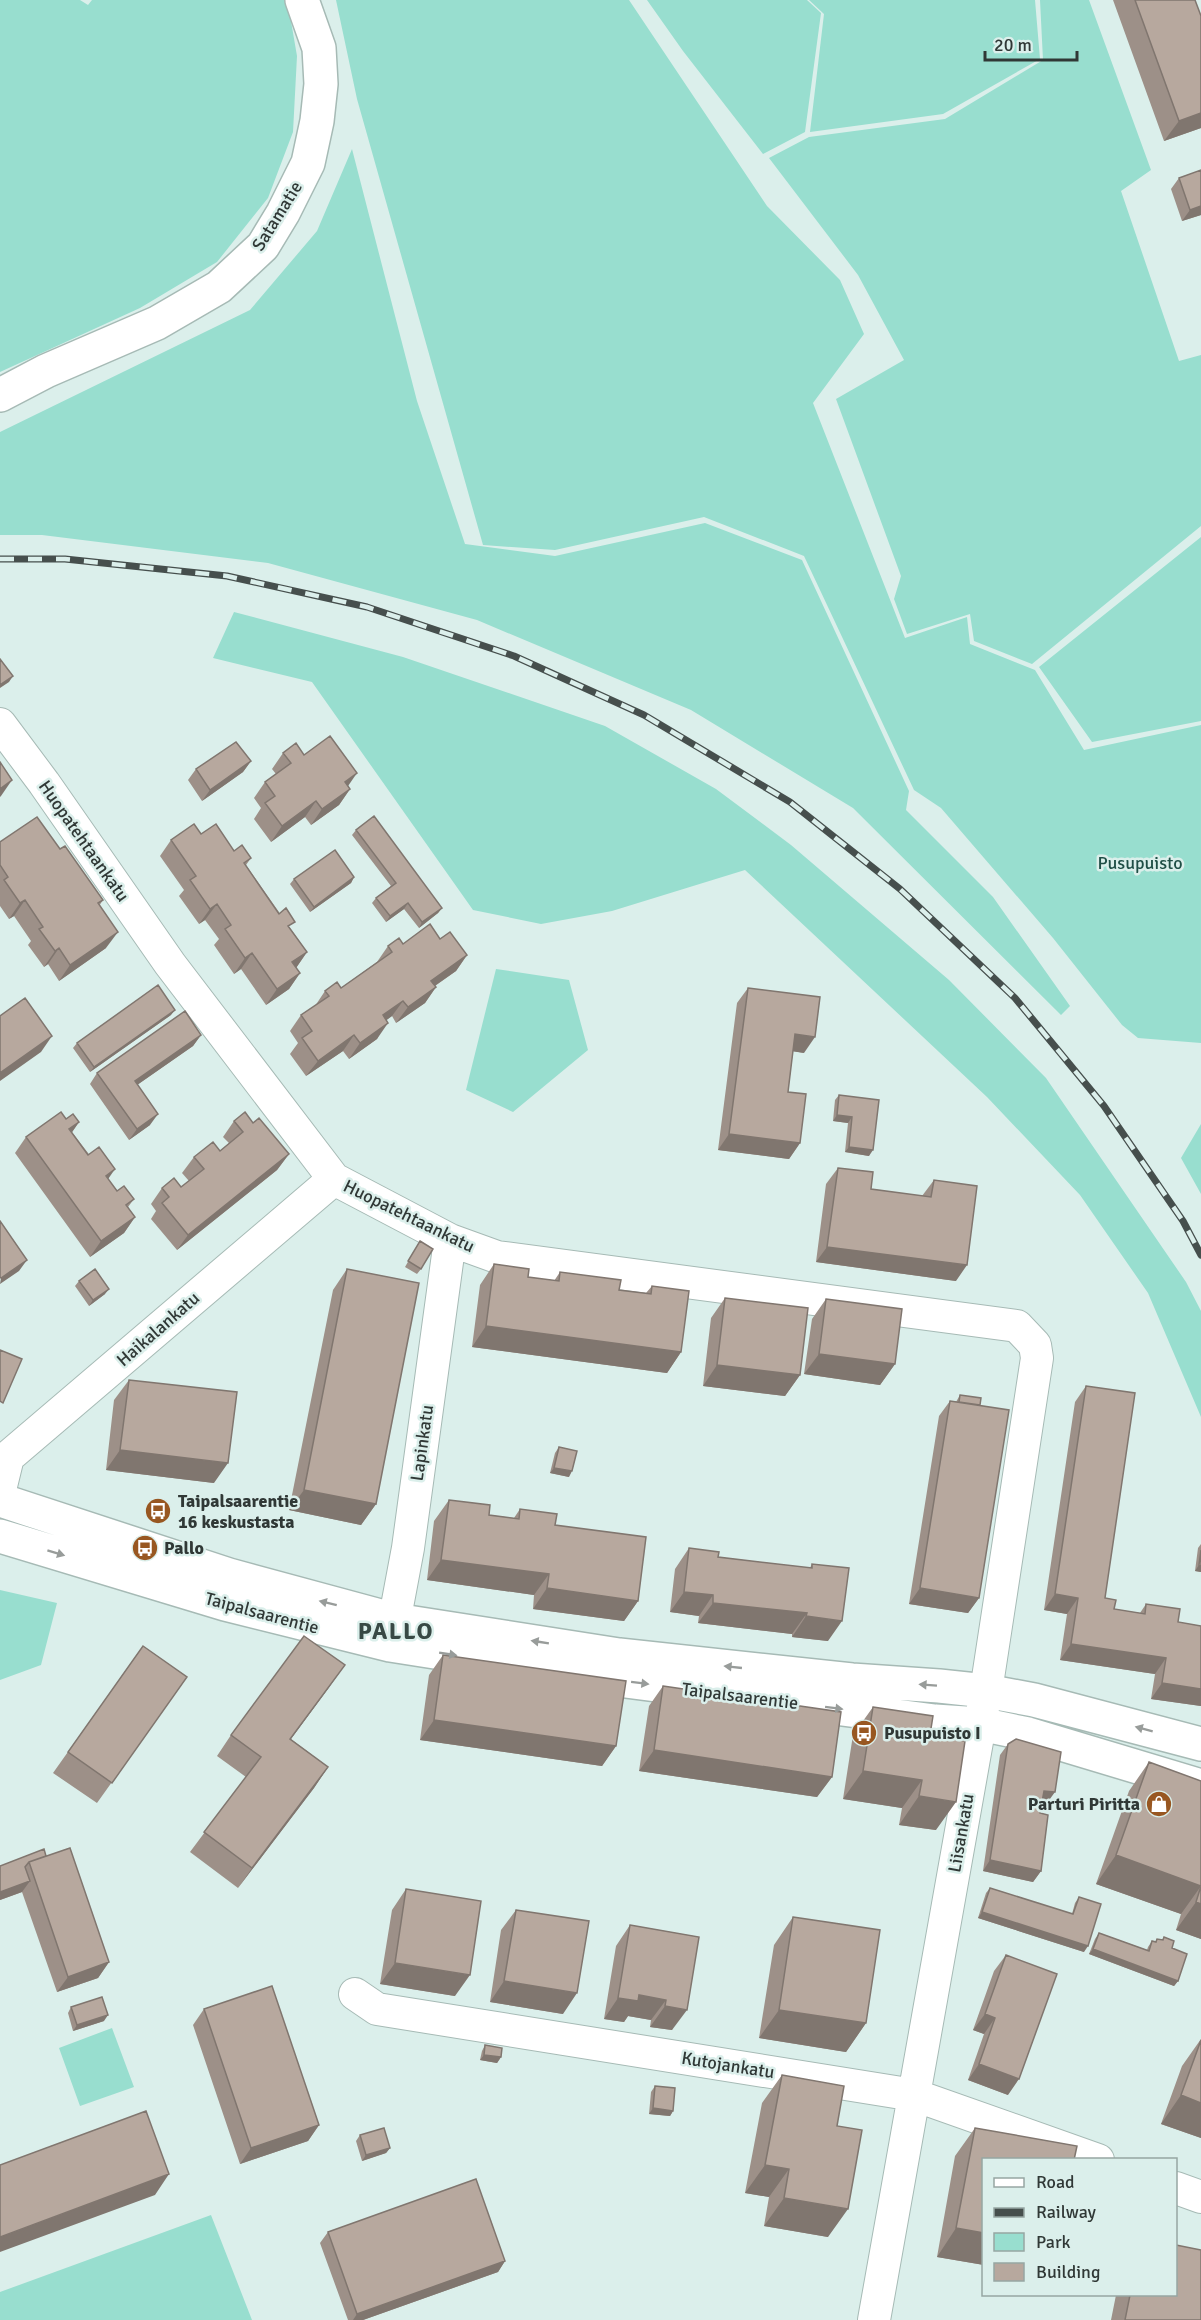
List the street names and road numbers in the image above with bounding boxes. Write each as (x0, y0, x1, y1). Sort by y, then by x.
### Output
street label: Satamatie (247, 177, 307, 255)
street label: Huopatehtaankatu (34, 776, 134, 906)
street label: Huopatehtaankatu (340, 1175, 478, 1257)
street label: Haikalankatu (112, 1287, 204, 1371)
street label: Lapinkatu (406, 1403, 438, 1483)
street label: Taipalsaarentie (203, 1587, 321, 1639)
street label: Taipalsaarentie (681, 1678, 799, 1714)
street label: Liisankatu (943, 1792, 979, 1874)
street label: Kutojankatu (680, 2047, 776, 2083)

